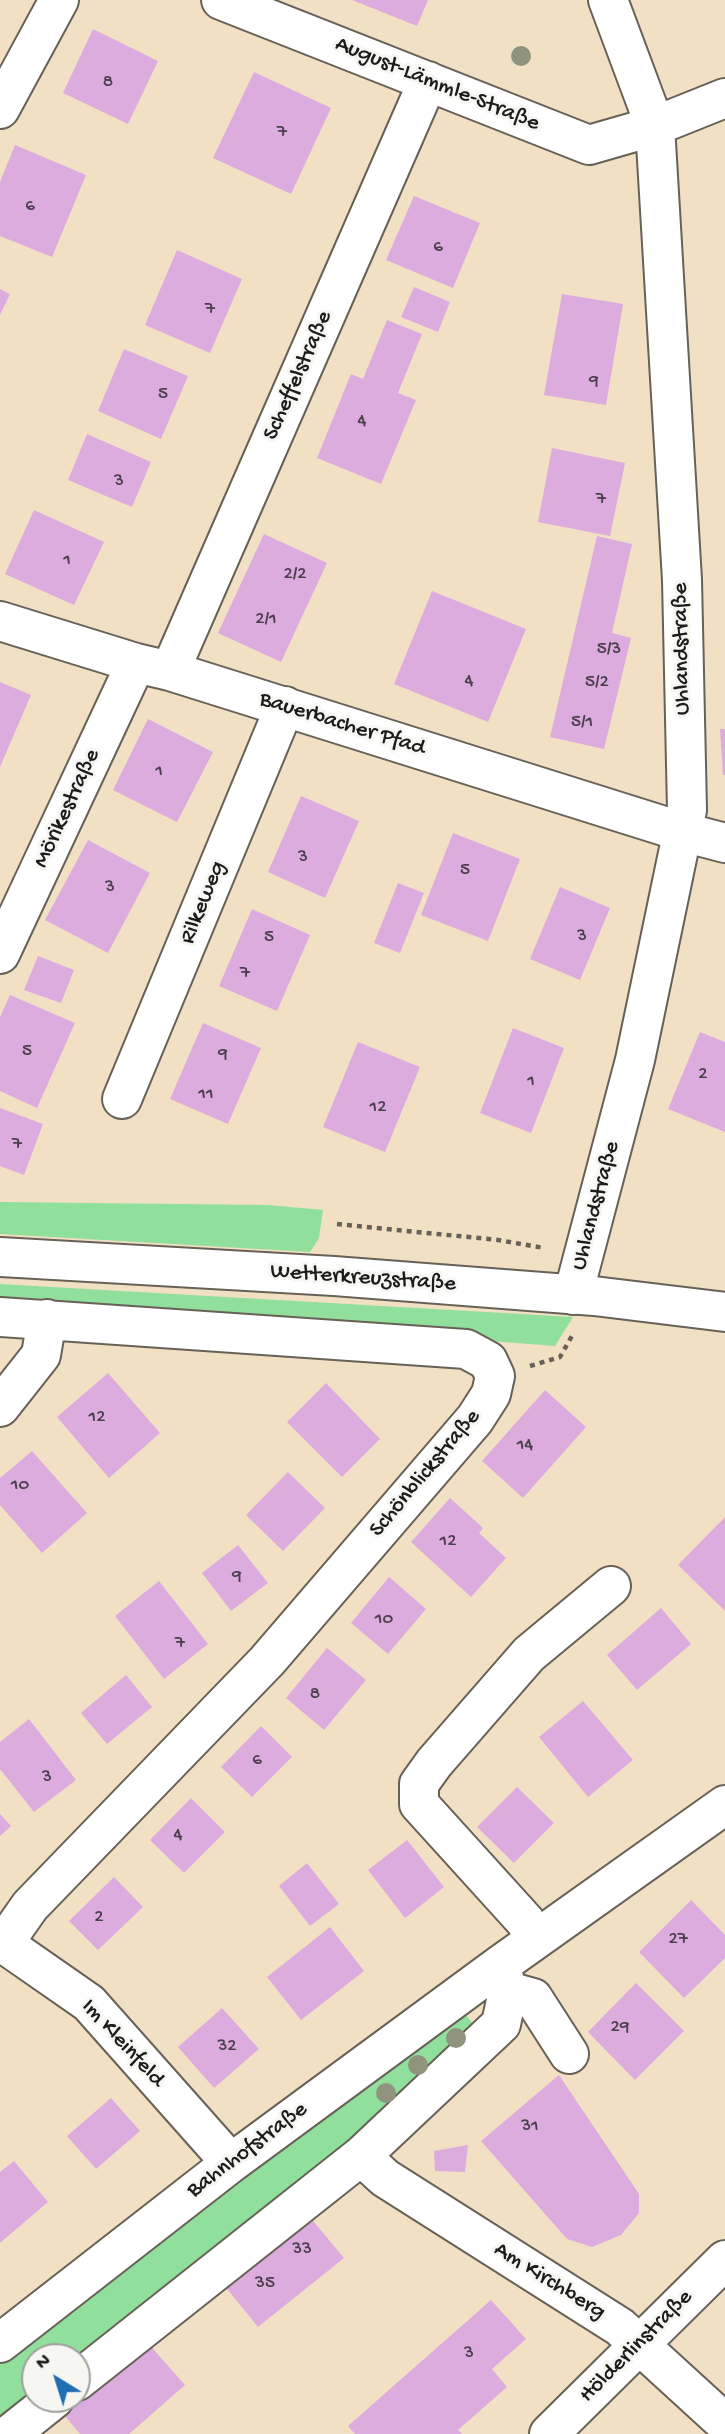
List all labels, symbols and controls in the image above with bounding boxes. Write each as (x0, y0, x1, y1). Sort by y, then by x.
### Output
street label: August-Lämmle-Straße (331, 31, 543, 139)
house number: 8 (103, 72, 113, 94)
house number: 7 (277, 122, 287, 144)
house number: 6 (25, 196, 35, 218)
house number: 6 (433, 237, 443, 259)
house number: 7 (205, 299, 215, 321)
street label: Scheffelstraße (258, 307, 340, 445)
house number: 9 (589, 371, 599, 393)
house number: 5 (158, 384, 168, 406)
house number: 4 (358, 411, 366, 433)
house number: 3 (114, 471, 124, 493)
house number: 7 (596, 489, 606, 511)
house number: 1 (63, 550, 71, 572)
house number: 2/2 (283, 564, 307, 586)
street label: Uhlandstraße (668, 583, 698, 715)
house number: 2/1 (255, 609, 277, 631)
house number: 5/3 (597, 639, 621, 661)
house number: 4 (465, 671, 473, 693)
house number: 5/2 (585, 672, 609, 694)
street label: Bauerbacher Pfad (256, 687, 428, 763)
house number: 5/1 (571, 712, 593, 734)
street label: Mörikestraße (28, 745, 108, 873)
house number: 1 (155, 761, 163, 783)
house number: 3 (298, 847, 308, 869)
street label: Rilkeweg (175, 857, 233, 949)
house number: 5 (460, 860, 470, 882)
house number: 3 (105, 877, 115, 899)
house number: 3 (577, 926, 587, 948)
house number: 5 (264, 927, 274, 949)
house number: 7 (240, 963, 250, 985)
house number: 5 (22, 1041, 32, 1063)
house number: 9 (218, 1044, 228, 1066)
house number: 2 (698, 1064, 708, 1086)
house number: 1 (527, 1071, 535, 1093)
house number: 11 (198, 1084, 214, 1106)
house number: 12 (370, 1097, 386, 1119)
house number: 7 (12, 1134, 22, 1156)
street label: Uhlandstraße (567, 1138, 627, 1274)
street label: Wetterkreuzstraße (269, 1259, 457, 1299)
street label: Schönblickstraße (364, 1404, 488, 1544)
house number: 12 (89, 1407, 105, 1429)
house number: 14 (517, 1435, 533, 1457)
house number: 10 (11, 1475, 29, 1497)
house number: 12 (440, 1531, 456, 1553)
house number: 9 (232, 1566, 242, 1588)
house number: 10 (375, 1609, 393, 1631)
house number: 7 (175, 1633, 185, 1655)
house number: 8 (310, 1684, 320, 1706)
house number: 6 (252, 1750, 262, 1772)
house number: 3 (42, 1767, 52, 1789)
house number: 4 (174, 1825, 182, 1847)
house number: 2 (94, 1907, 104, 1929)
house number: 27 (668, 1929, 688, 1951)
street label: Im Kleinfeld (74, 1994, 170, 2094)
house number: 29 (611, 2017, 629, 2039)
house number: 32 (217, 2036, 237, 2058)
street label: Bahnhofstraße (182, 2097, 314, 2205)
house number: 31 (521, 2116, 539, 2138)
street label: Am Kirchberg (488, 2237, 610, 2327)
house number: 33 (292, 2239, 312, 2261)
house number: 35 (255, 2273, 275, 2295)
street label: Hölderlinstraße (574, 2284, 700, 2410)
north arrow (21, 2343, 91, 2413)
house number: 3 (464, 2343, 474, 2365)
text: N (32, 2350, 56, 2376)

